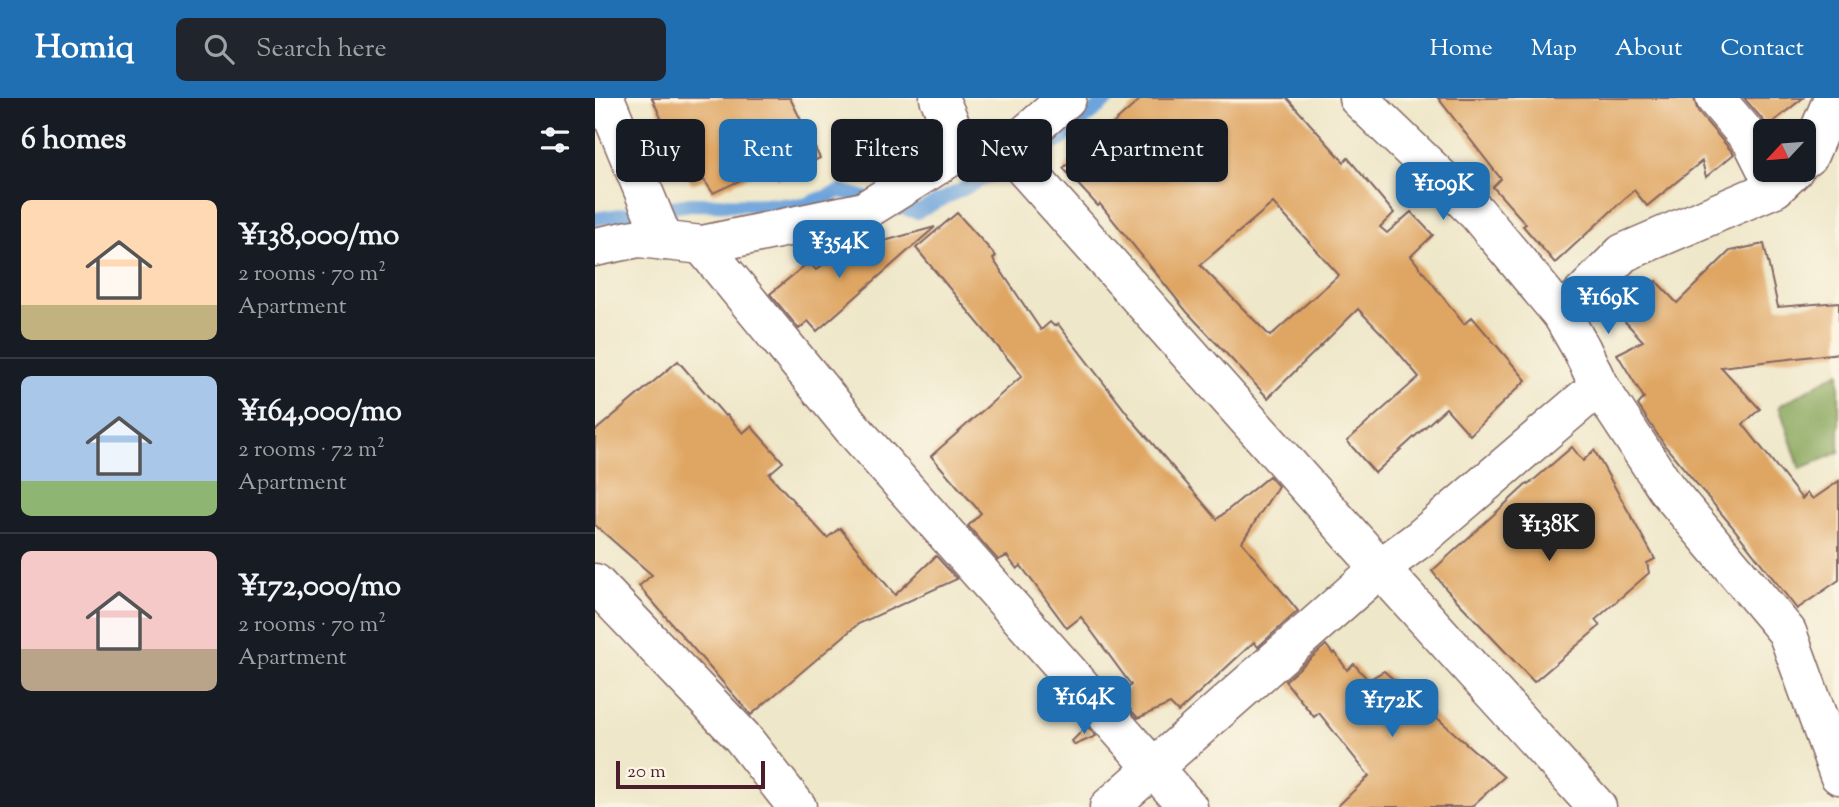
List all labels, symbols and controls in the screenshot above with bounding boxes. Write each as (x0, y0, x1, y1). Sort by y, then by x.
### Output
search box (176, 18, 666, 81)
text: Homiq (35, 25, 134, 73)
icon: search (200, 30, 238, 68)
text: Search here (256, 31, 387, 68)
text: Home (1430, 32, 1493, 66)
text: Map (1531, 32, 1577, 66)
text: About (1615, 32, 1682, 66)
text: Contact (1720, 32, 1804, 66)
text: 6 homes (21, 119, 126, 162)
chip: Buy (616, 119, 705, 182)
chip: Rent (719, 119, 817, 182)
chip: Filters (831, 119, 943, 182)
chip: New (957, 119, 1052, 182)
chip: Apartment (1066, 119, 1228, 182)
north arrow (1753, 119, 1817, 182)
map controls (1753, 119, 1816, 182)
icon: filters (536, 121, 574, 159)
pin: ¥109K (1394, 162, 1492, 222)
text: ¥109K (1412, 168, 1474, 201)
text: ¥138,000/mo (238, 215, 399, 258)
pin: ¥354K (790, 220, 888, 280)
text: ¥354K (809, 226, 869, 259)
icon: home (77, 228, 161, 312)
text: 2 rooms · 70 m² (238, 258, 386, 291)
pin: ¥169K (1559, 276, 1657, 336)
text: ¥169K (1577, 282, 1639, 315)
text: Apartment (238, 291, 347, 324)
text: ¥164,000/mo (238, 391, 402, 434)
icon: home (77, 404, 161, 488)
text: 2 rooms · 72 m² (238, 434, 385, 467)
text: Apartment (238, 467, 347, 500)
pin: ¥138K (1500, 504, 1598, 563)
text: ¥138K (1519, 509, 1579, 542)
text: ¥172,000/mo (238, 566, 401, 609)
icon: home (77, 579, 161, 663)
text: 2 rooms · 70 m² (238, 609, 386, 642)
text: Apartment (238, 642, 347, 675)
pin: ¥164K (1035, 676, 1133, 736)
pin: ¥172K (1343, 680, 1441, 739)
text: ¥164K (1053, 682, 1115, 715)
text: ¥172K (1361, 685, 1423, 718)
scale bar (616, 758, 765, 790)
text: 20 m (627, 759, 666, 786)

